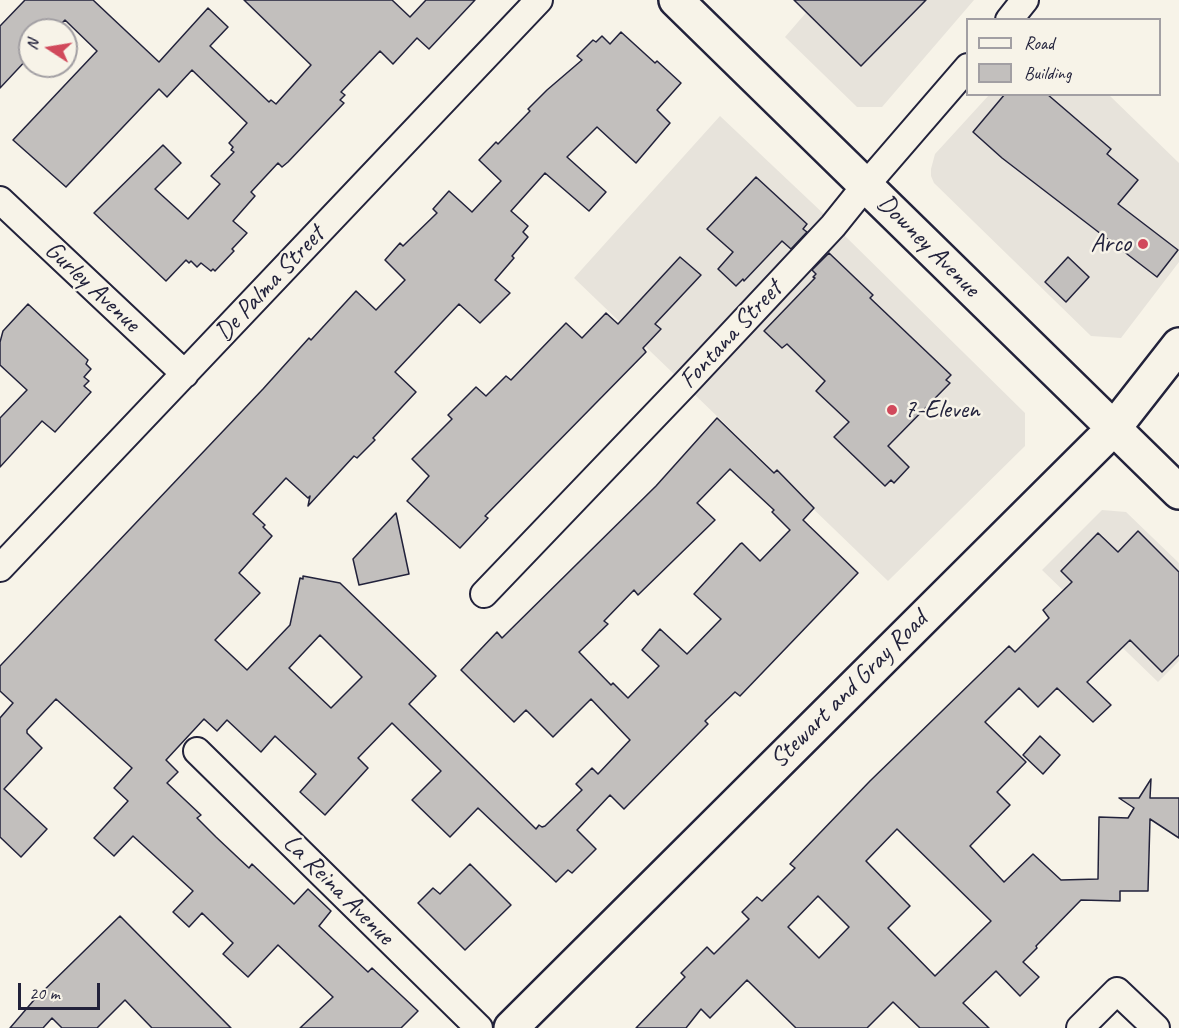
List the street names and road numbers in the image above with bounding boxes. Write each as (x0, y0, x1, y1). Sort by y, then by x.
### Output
street label: Downey Avenue (870, 188, 986, 304)
street label: De Palma Street (209, 220, 331, 348)
street label: Gurley Avenue (38, 235, 146, 339)
street label: Fontana Street (673, 274, 789, 396)
street label: Stewart and Gray Road (764, 605, 934, 775)
street label: La Reina Avenue (276, 828, 400, 952)

